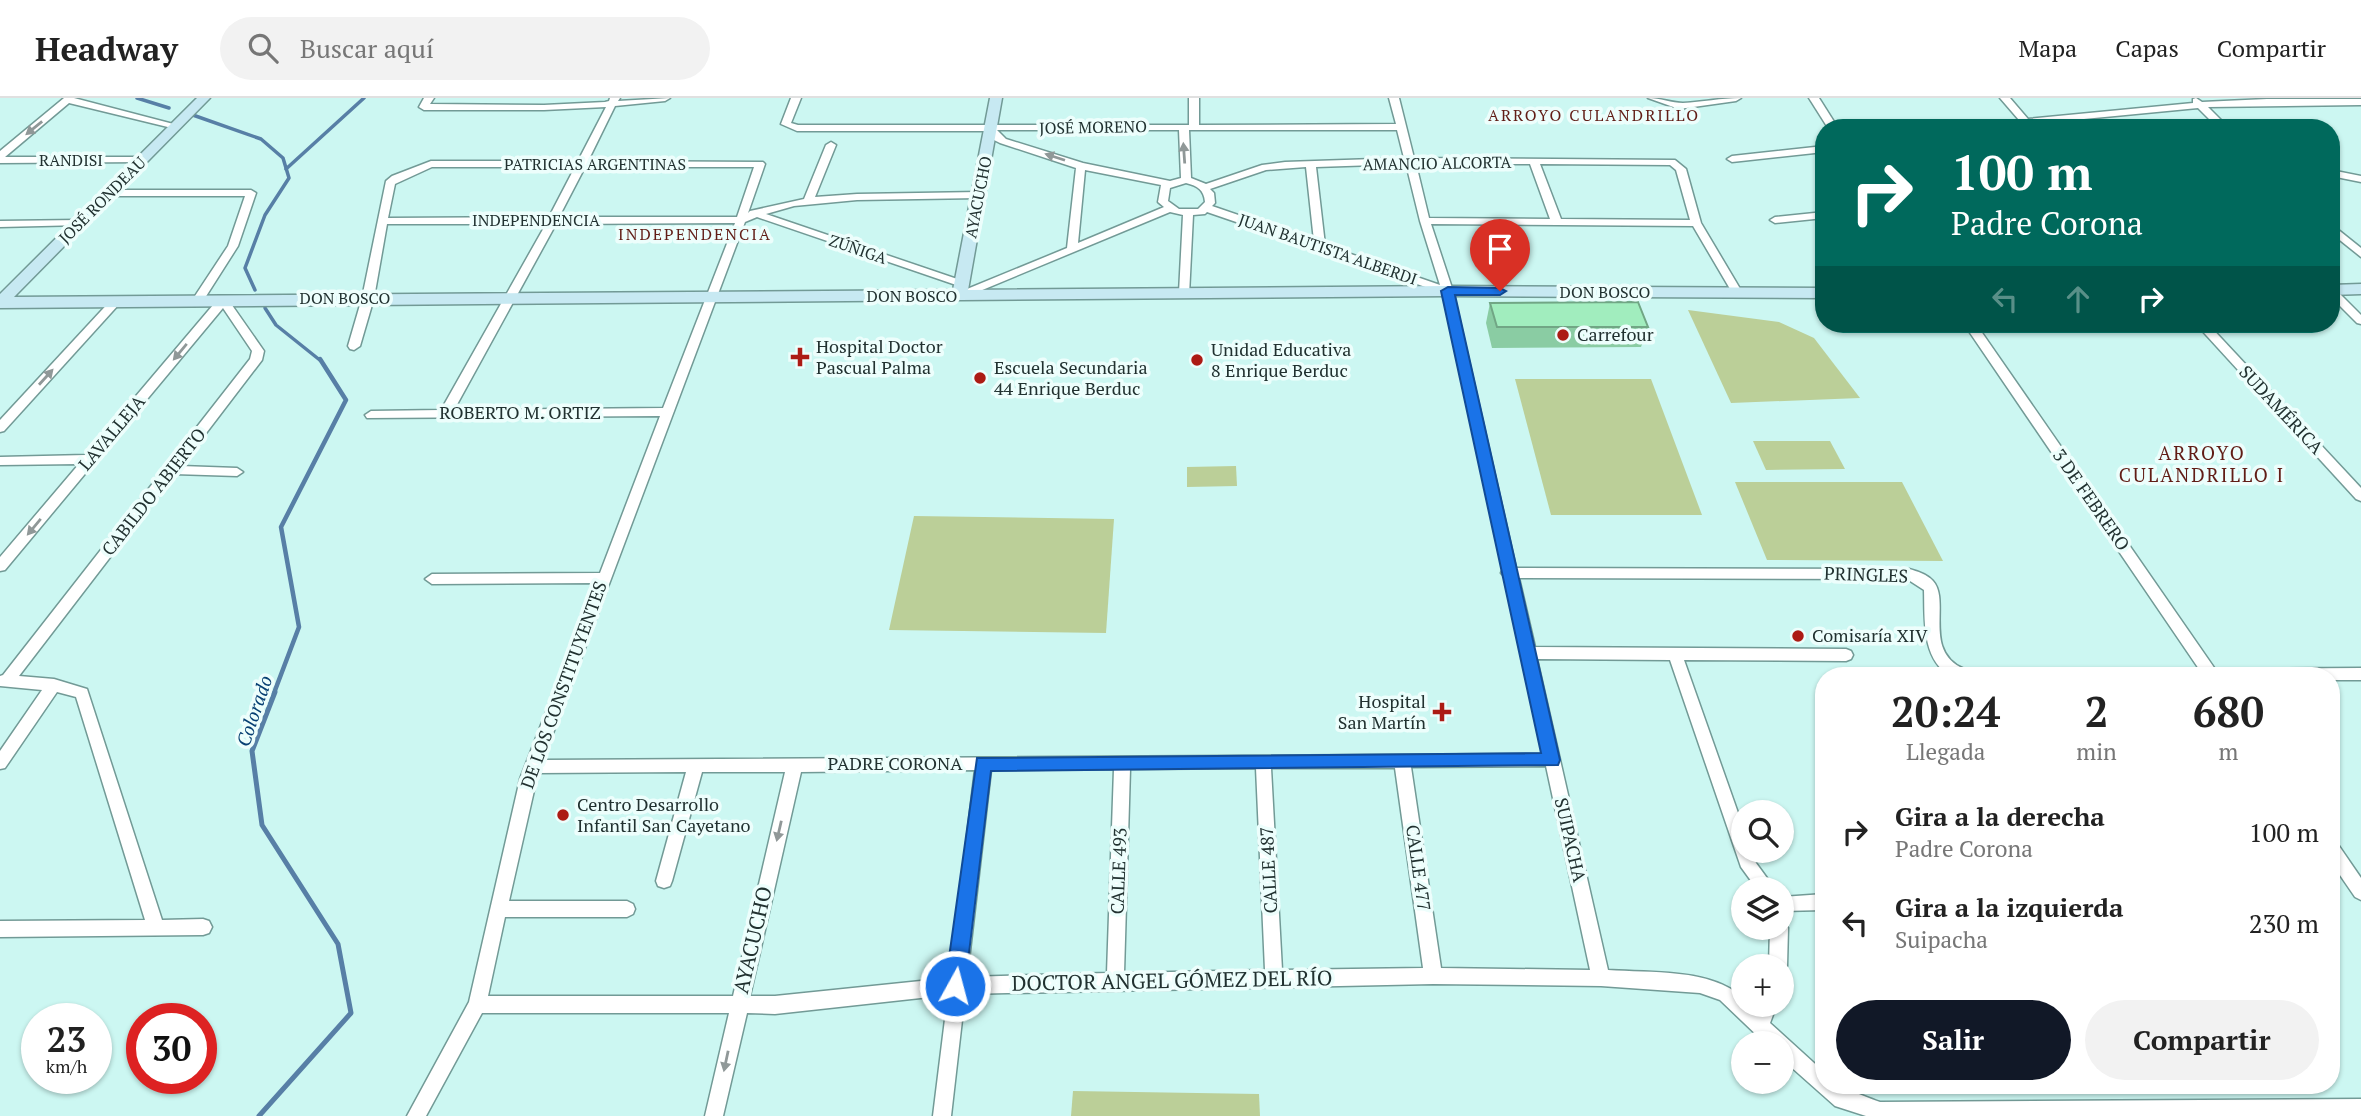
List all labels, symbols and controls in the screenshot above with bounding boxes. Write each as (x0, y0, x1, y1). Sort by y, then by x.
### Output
search box (220, 17, 710, 80)
text: Headway (35, 27, 178, 70)
icon: search (244, 29, 282, 67)
text: Buscar aquí (300, 31, 434, 65)
text: Mapa (2019, 32, 2077, 64)
text: Capas (2115, 32, 2179, 64)
text: Compartir (2217, 32, 2326, 64)
district label: ARROYO CULANDRILLO (1488, 104, 1700, 126)
street label: JOSÉ MORENO (1039, 115, 1147, 139)
one-way arrow (25, 120, 42, 135)
text: 100 m (1951, 139, 2093, 204)
one-way arrow (1178, 142, 1189, 164)
icon: right (1836, 147, 1927, 238)
street label: RANDISI (39, 149, 103, 171)
street label: AMANCIO ALCORTA (1362, 151, 1512, 175)
street label: JOSÉ RONDEAU (54, 152, 150, 248)
one-way arrow (1044, 152, 1065, 162)
street label: PATRICIAS ARGENTINAS (504, 153, 686, 175)
street label: AYACUCHO (959, 154, 997, 240)
text: Padre Corona (1951, 202, 2143, 244)
street label: JUAN BAUTISTA ALBERDI (1236, 208, 1420, 290)
street label: INDEPENDENCIA (472, 209, 600, 231)
pin (1470, 219, 1530, 291)
district label: INDEPENDENCIA (618, 223, 772, 245)
street label: ZÚÑIGA (826, 229, 890, 269)
icon: arrive (1481, 230, 1519, 268)
icon: left (1986, 280, 2024, 318)
icon: ahead (2059, 280, 2097, 318)
icon: right (2132, 280, 2170, 318)
street label: DON BOSCO (1560, 281, 1650, 303)
street label: DON BOSCO (867, 285, 957, 307)
street label: DON BOSCO (300, 287, 390, 309)
place label: Carrefour (1577, 322, 1654, 346)
marker: Carrefour (1555, 327, 1571, 343)
place label: Hospital Doctor Pascual Palma (816, 334, 943, 379)
place label: Unidad Educativa 8 Enrique Berduc (1211, 337, 1351, 382)
one-way arrow (172, 343, 187, 361)
marker: Hospital Doctor Pascual Palma (790, 347, 810, 367)
marker: Unidad Educativa 8 Enrique Berduc (1189, 352, 1205, 368)
place label: Escuela Secundaria 44 Enrique Berduc (994, 355, 1148, 400)
street label: SUDAMÉRICA (2234, 360, 2330, 459)
one-way arrow (38, 368, 54, 386)
marker: Escuela Secundaria 44 Enrique Berduc (972, 370, 988, 386)
street label: LAVALLEJA (73, 389, 150, 475)
street label: ROBERTO M. ORTIZ (439, 400, 601, 424)
street label: CABILDO ABIERTO (96, 423, 211, 560)
district label: ARROYO CULANDRILLO I (2119, 440, 2285, 487)
street label: 3 DE FEBRERO (2048, 444, 2136, 555)
one-way arrow (27, 518, 42, 535)
street label: PRINGLES (1824, 561, 1908, 587)
street label: DE LOS CONSTITUYENTES (514, 578, 612, 792)
place label: Comisaría XIV (1812, 623, 1928, 647)
marker: Comisaría XIV (1790, 628, 1806, 644)
water label: Colorado (230, 672, 277, 750)
text: 20:24 (1891, 683, 2000, 739)
text: 2 (2085, 683, 2108, 739)
text: 680 (2193, 683, 2264, 739)
place label: Hospital San Martín (1338, 689, 1426, 734)
marker: Hospital San Martín (1432, 702, 1452, 722)
text: Llegada (1906, 736, 1985, 767)
text: min (2076, 736, 2117, 767)
text: m (2218, 736, 2238, 767)
street label: PADRE CORONA (828, 751, 963, 775)
place label: Centro Desarrollo Infantil San Cayetano (577, 792, 751, 837)
street label: SUIPACHA (1550, 795, 1592, 885)
text: Gira a la derecha (1895, 799, 2105, 833)
map controls (1731, 800, 1794, 1094)
button: search (1731, 800, 1794, 863)
marker: Centro Desarrollo Infantil San Cayetano (555, 807, 571, 823)
icon: right (1836, 813, 1874, 851)
text: 100 m (2249, 815, 2319, 849)
one-way arrow (773, 820, 784, 842)
street label: CALLE 477 (1401, 823, 1437, 913)
street label: CALLE 487 (1254, 826, 1282, 914)
street label: CALLE 493 (1104, 827, 1132, 915)
text: Padre Corona (1895, 833, 2033, 864)
button: layers (1731, 877, 1794, 940)
street label: AYACUCHO (726, 883, 778, 996)
text: Gira a la izquierda (1895, 890, 2123, 924)
icon: left (1836, 904, 1874, 942)
text: 230 m (2249, 906, 2319, 940)
text: Suipacha (1895, 924, 1988, 955)
position arrow (918, 949, 992, 1023)
button: + (1731, 954, 1794, 1017)
street label: DOCTOR ANGEL GÓMEZ DEL RÍO (1011, 963, 1333, 997)
button: Salir (1836, 1000, 2071, 1080)
button: Compartir (2085, 1000, 2319, 1080)
speed limit sign: 30 (126, 1003, 217, 1094)
text: 23 (47, 1016, 86, 1062)
button: − (1731, 1031, 1794, 1094)
one-way arrow (720, 1050, 731, 1072)
text: km/h (46, 1054, 87, 1078)

